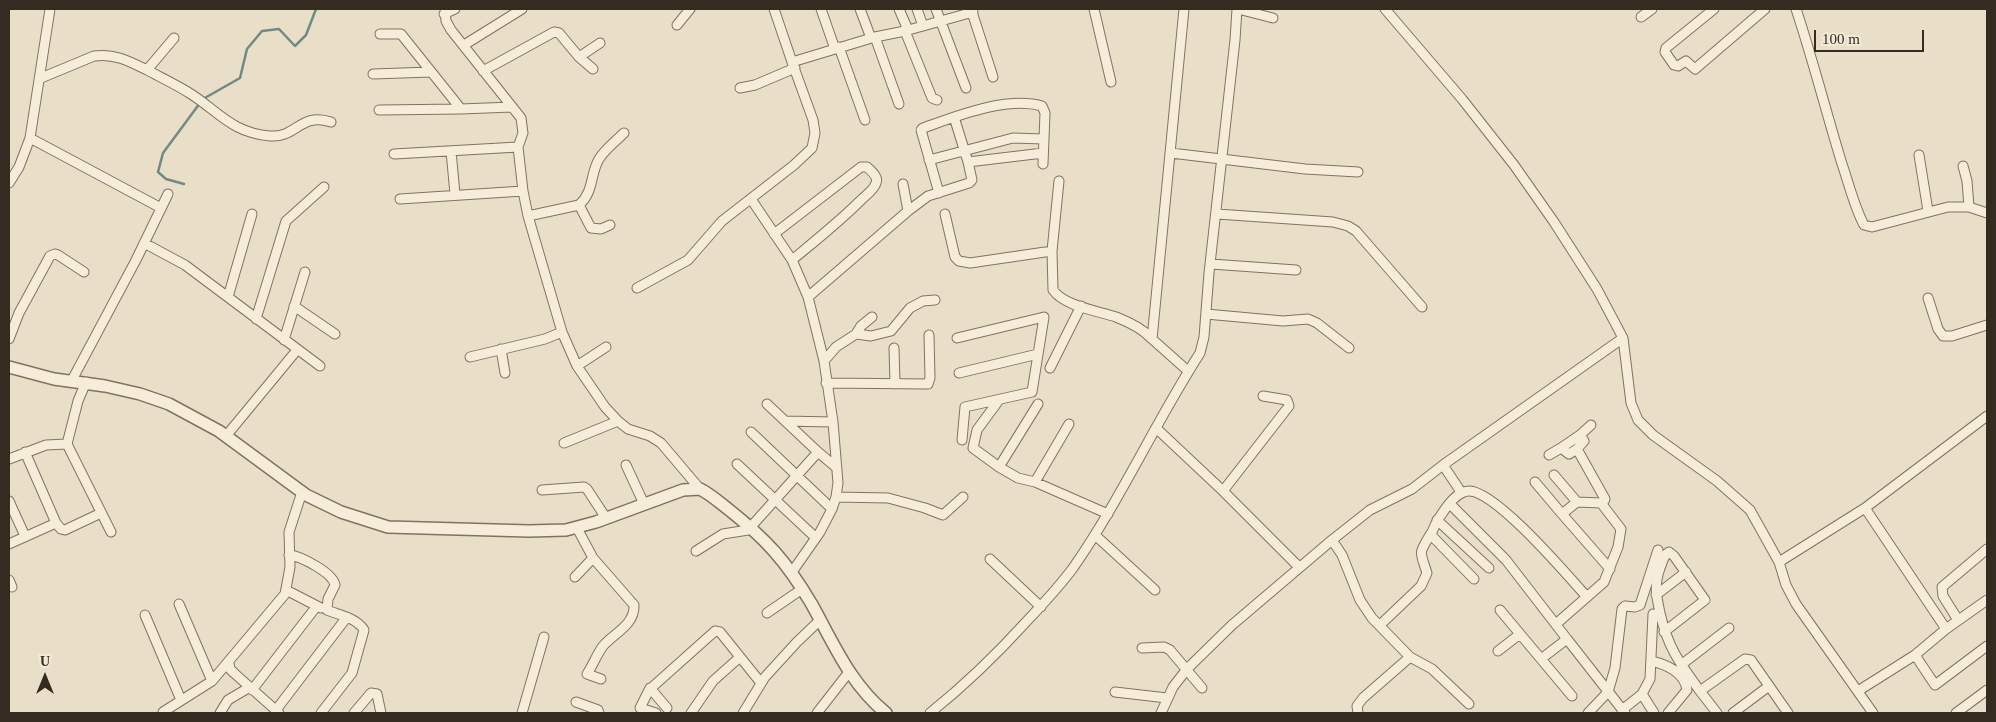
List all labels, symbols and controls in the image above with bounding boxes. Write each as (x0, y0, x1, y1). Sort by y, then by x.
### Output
scale bar (1816, 20, 1926, 52)
text: 100 m (1822, 31, 1860, 47)
north arrow (20, 652, 70, 702)
text: U (40, 654, 50, 669)

